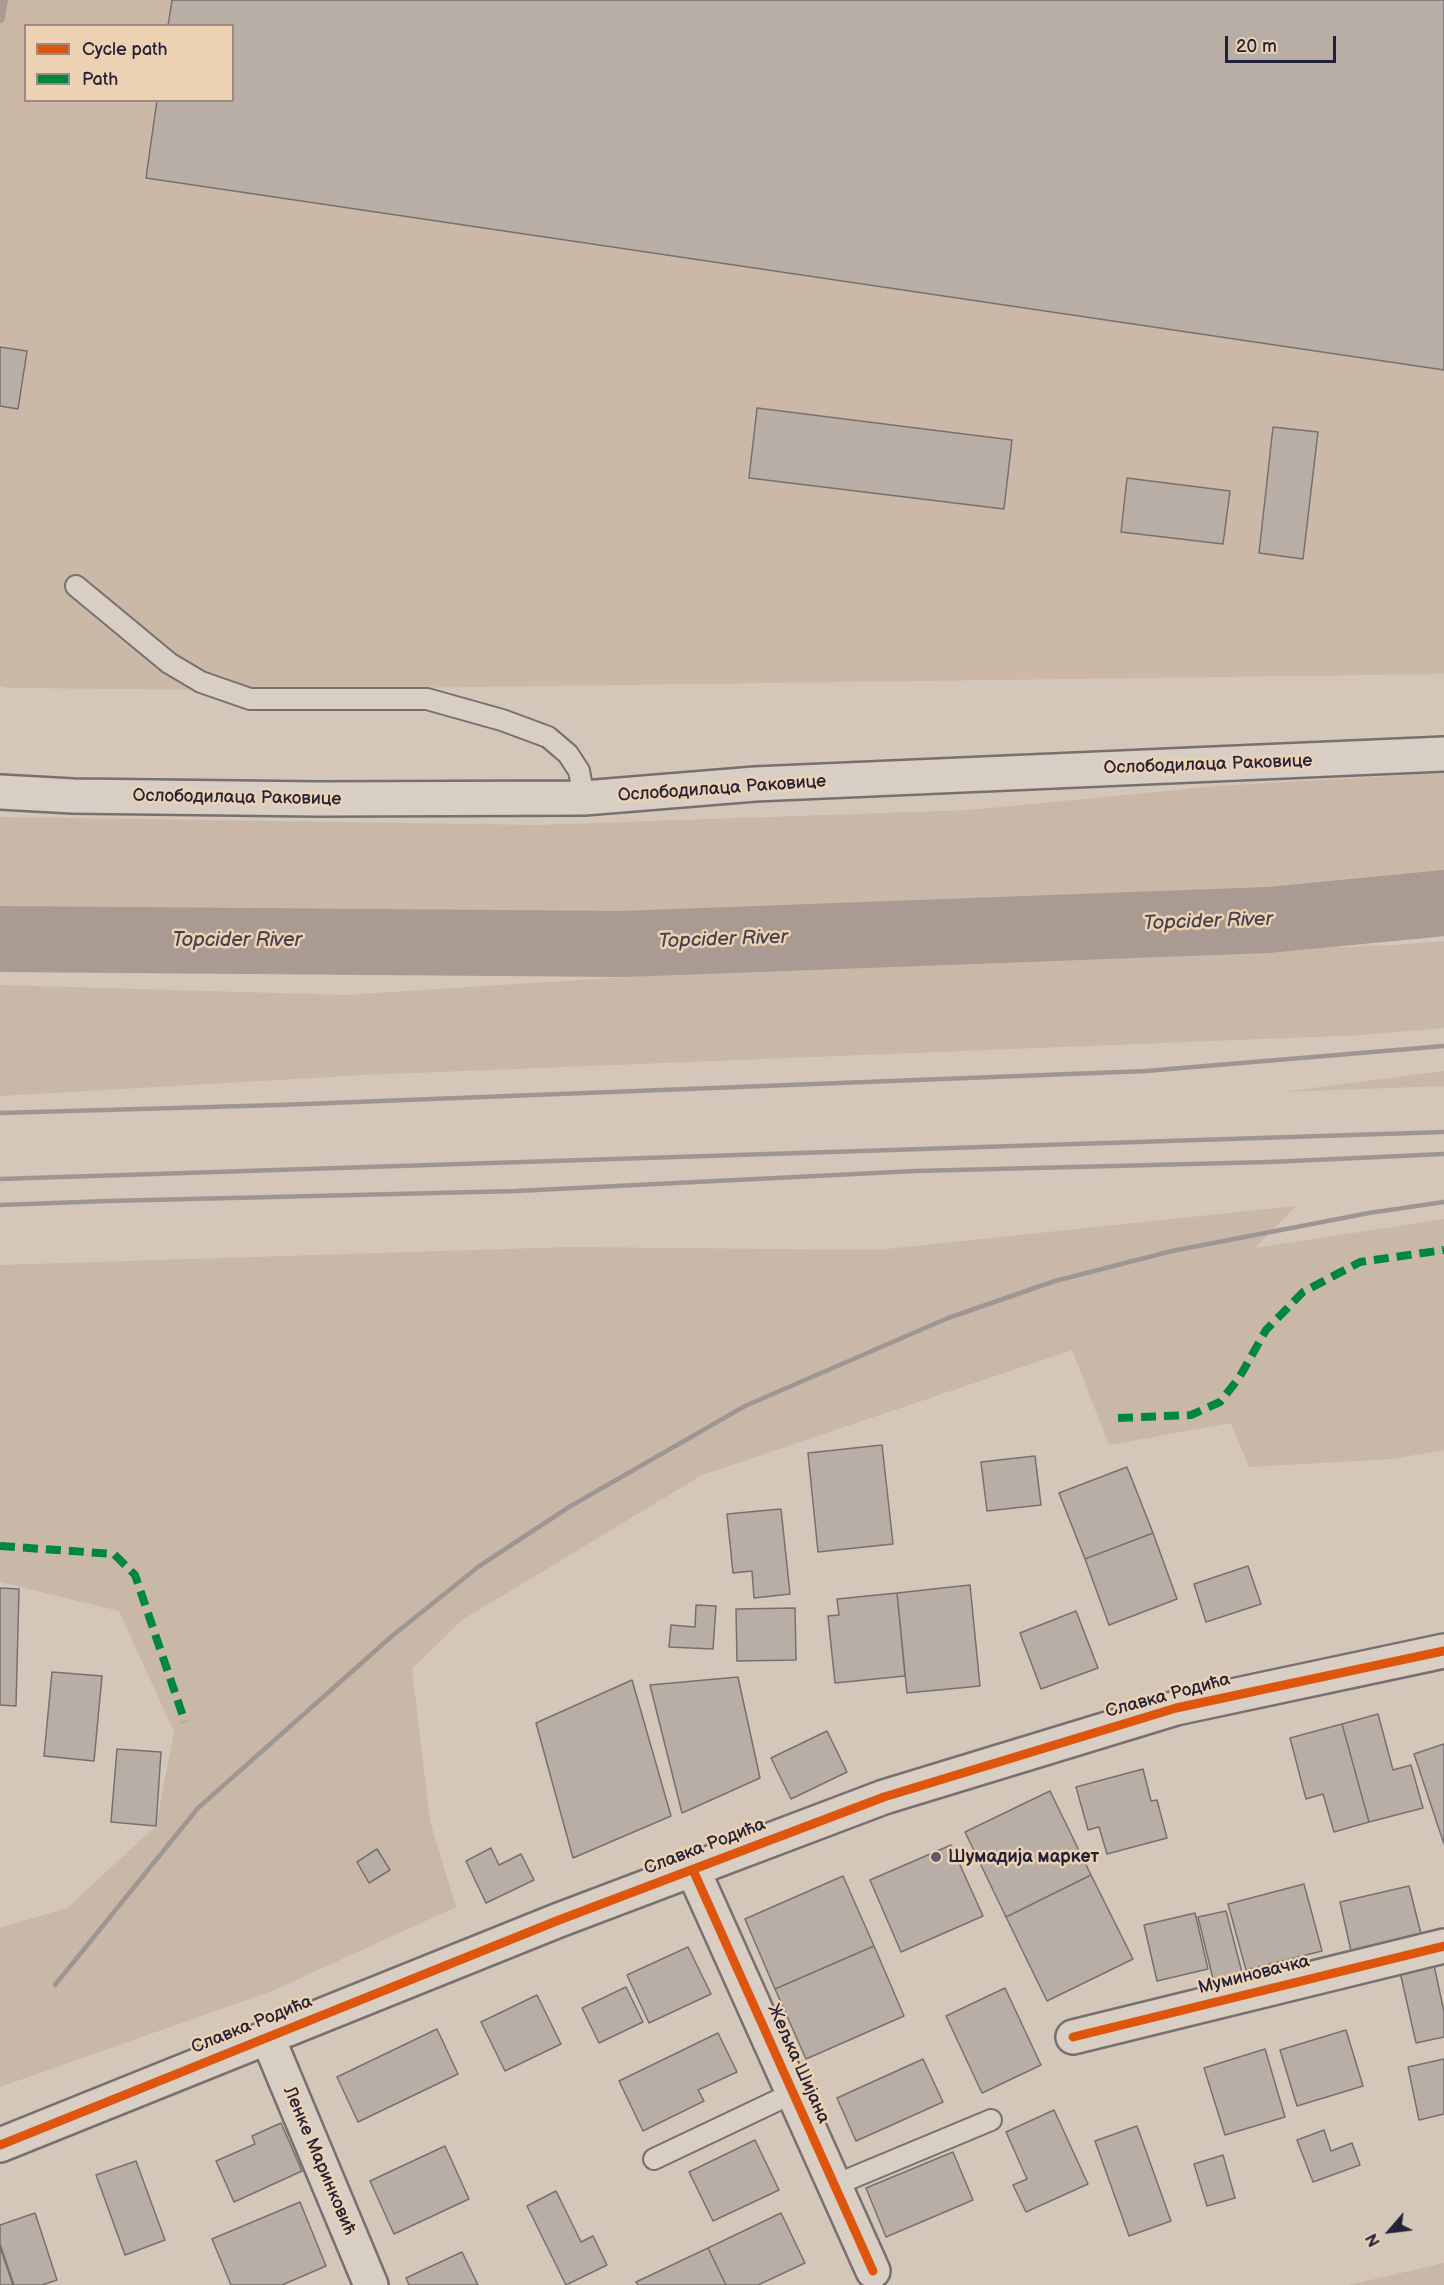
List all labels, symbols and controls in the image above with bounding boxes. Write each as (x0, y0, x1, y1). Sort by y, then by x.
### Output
legend (24, 24, 234, 102)
scale bar (1228, 24, 1339, 62)
text: 20 m (1236, 36, 1277, 57)
text: Cycle path (82, 39, 168, 60)
text: Path (82, 69, 118, 90)
street label: Ослободилаца Раковице (1103, 751, 1313, 779)
street label: Ослободилаца Раковице (617, 771, 827, 807)
street label: Ослободилаца Раковице (132, 785, 342, 811)
water label: Topcider River (1143, 908, 1273, 936)
water label: Topcider River (658, 926, 788, 954)
water label: Topcider River (172, 929, 302, 953)
street label: Славка Родића (1103, 1669, 1233, 1723)
street label: Славка Родића (641, 1814, 769, 1880)
place label: Шумадија маркет (948, 1846, 1099, 1868)
marker: Шумадија маркет (929, 1850, 943, 1864)
street label: Муминовачка (1196, 1951, 1312, 1999)
street label: Славка Родића (189, 1991, 315, 2059)
street label: Жељка Шијана (762, 2001, 834, 2127)
street label: Ленке Маринковић (278, 2083, 360, 2239)
north arrow (1360, 2201, 1420, 2261)
text: N (1362, 2230, 1385, 2249)

